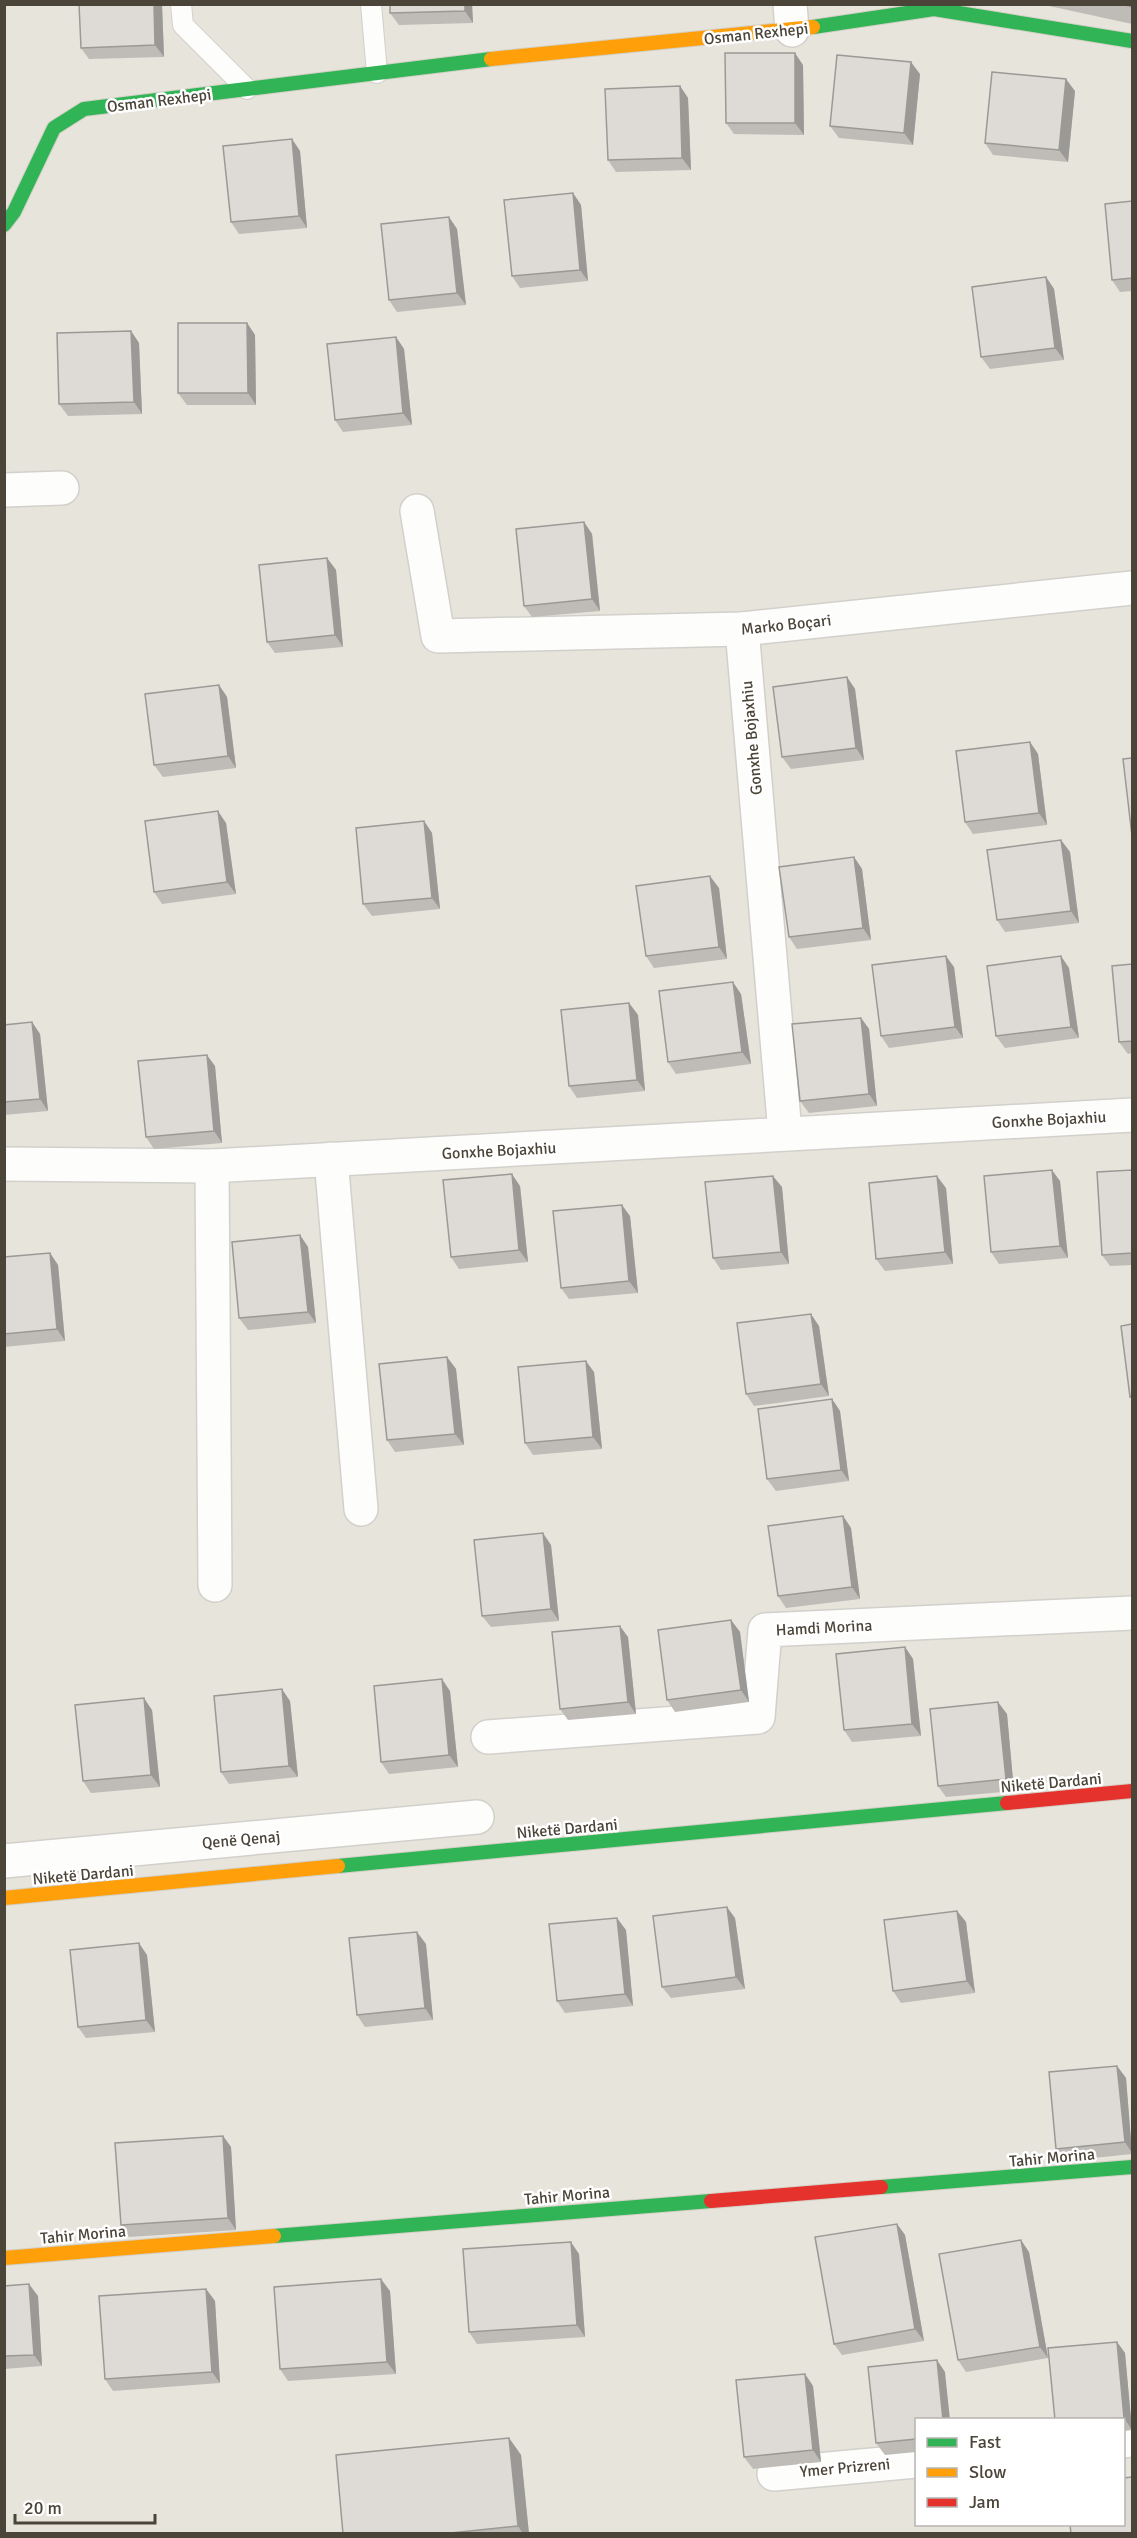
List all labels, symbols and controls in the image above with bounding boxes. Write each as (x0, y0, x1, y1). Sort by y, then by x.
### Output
street label: Osman Rexhepi (703, 19, 809, 49)
street label: Osman Rexhepi (106, 85, 212, 117)
street label: Marko Boçari (740, 610, 832, 640)
street label: Gonxhe Bojaxhiu (737, 680, 767, 796)
street label: Gonxhe Bojaxhiu (991, 1107, 1107, 1133)
street label: Gonxhe Bojaxhiu (441, 1138, 557, 1164)
street label: Hamdi Morina (775, 1615, 873, 1641)
street label: Niketë Dardani (1000, 1769, 1103, 1797)
street label: Niketë Dardani (516, 1815, 619, 1843)
street label: Qenë Qenaj (201, 1827, 281, 1853)
street label: Niketë Dardani (32, 1861, 135, 1889)
street label: Tahir Morina (1008, 2144, 1096, 2172)
street label: Tahir Morina (523, 2182, 611, 2210)
street label: Tahir Morina (39, 2221, 127, 2249)
legend (915, 2418, 1125, 2526)
text: Fast (969, 2431, 1001, 2453)
street label: Ymer Prizreni (799, 2454, 891, 2482)
text: Slow (969, 2461, 1006, 2483)
scale bar (15, 2487, 154, 2525)
text: Jam (969, 2491, 1000, 2513)
text: 20 m (24, 2497, 62, 2519)

